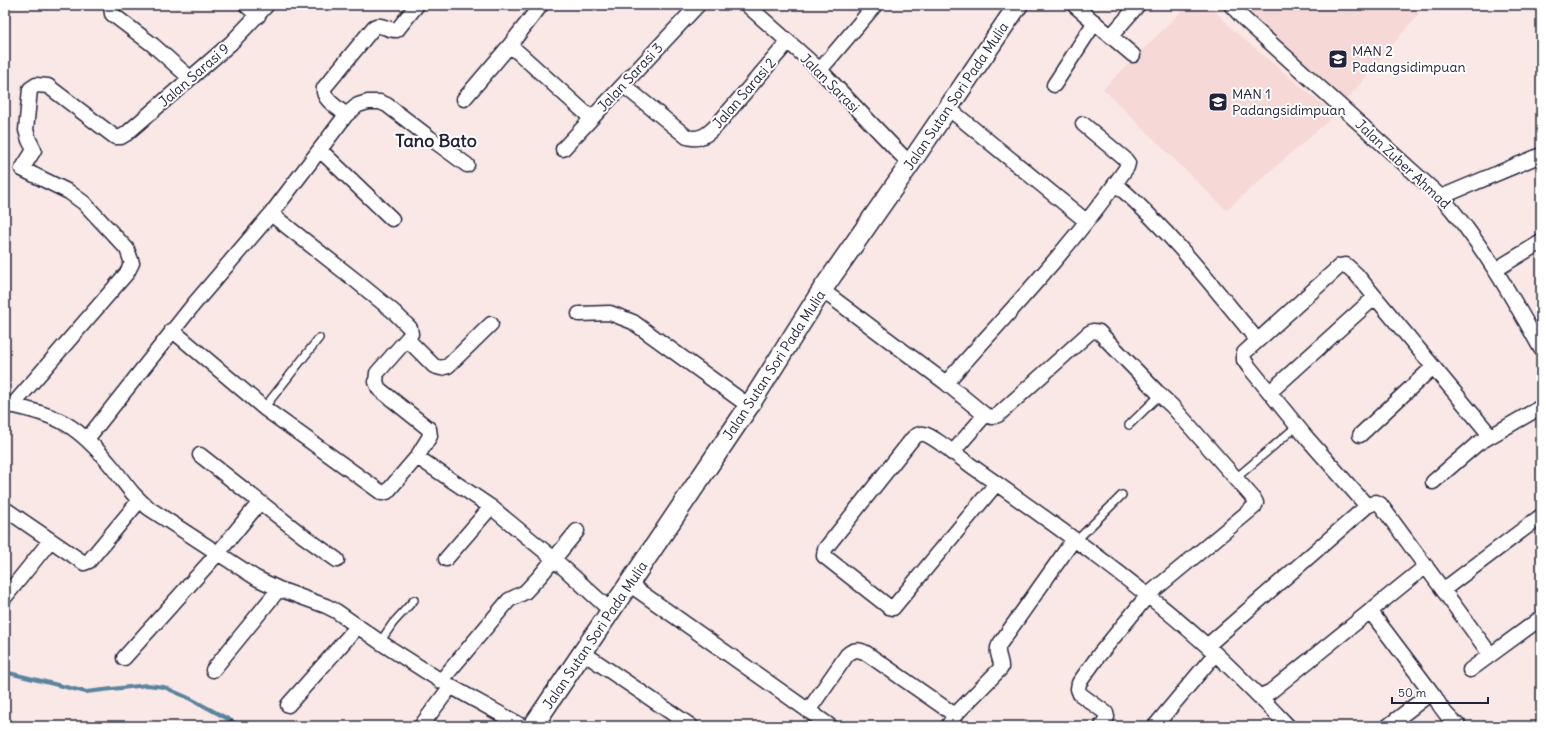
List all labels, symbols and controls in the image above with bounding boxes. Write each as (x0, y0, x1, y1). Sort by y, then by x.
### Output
street label: Jalan Sutan Sori Pada Mulia (900, 18, 1012, 174)
street label: Jalan Sarasi 9 (155, 39, 233, 111)
street label: Jalan Sarasi 3 (593, 39, 667, 115)
place label: MAN 2 Padangsidimpuan (1352, 42, 1466, 76)
school or university icon: MAN 2 Padangsidimpuan (1327, 48, 1349, 70)
street label: Jalan Sarasi (797, 50, 863, 116)
street label: Jalan Sarasi 2 (709, 54, 780, 132)
place label: MAN 1 Padangsidimpuan (1232, 85, 1346, 119)
school or university icon: MAN 1 Padangsidimpuan (1207, 91, 1229, 113)
street label: Jalan Zuber Ahmad (1352, 115, 1454, 213)
district label: Tano Bato (395, 129, 477, 152)
street label: Jalan Sutan Sori Pada Mulia (719, 287, 829, 443)
street label: Jalan Sutan Sori Pada Mulia (539, 557, 651, 713)
scale bar (1392, 679, 1488, 705)
text: 50 m (1398, 685, 1427, 700)

